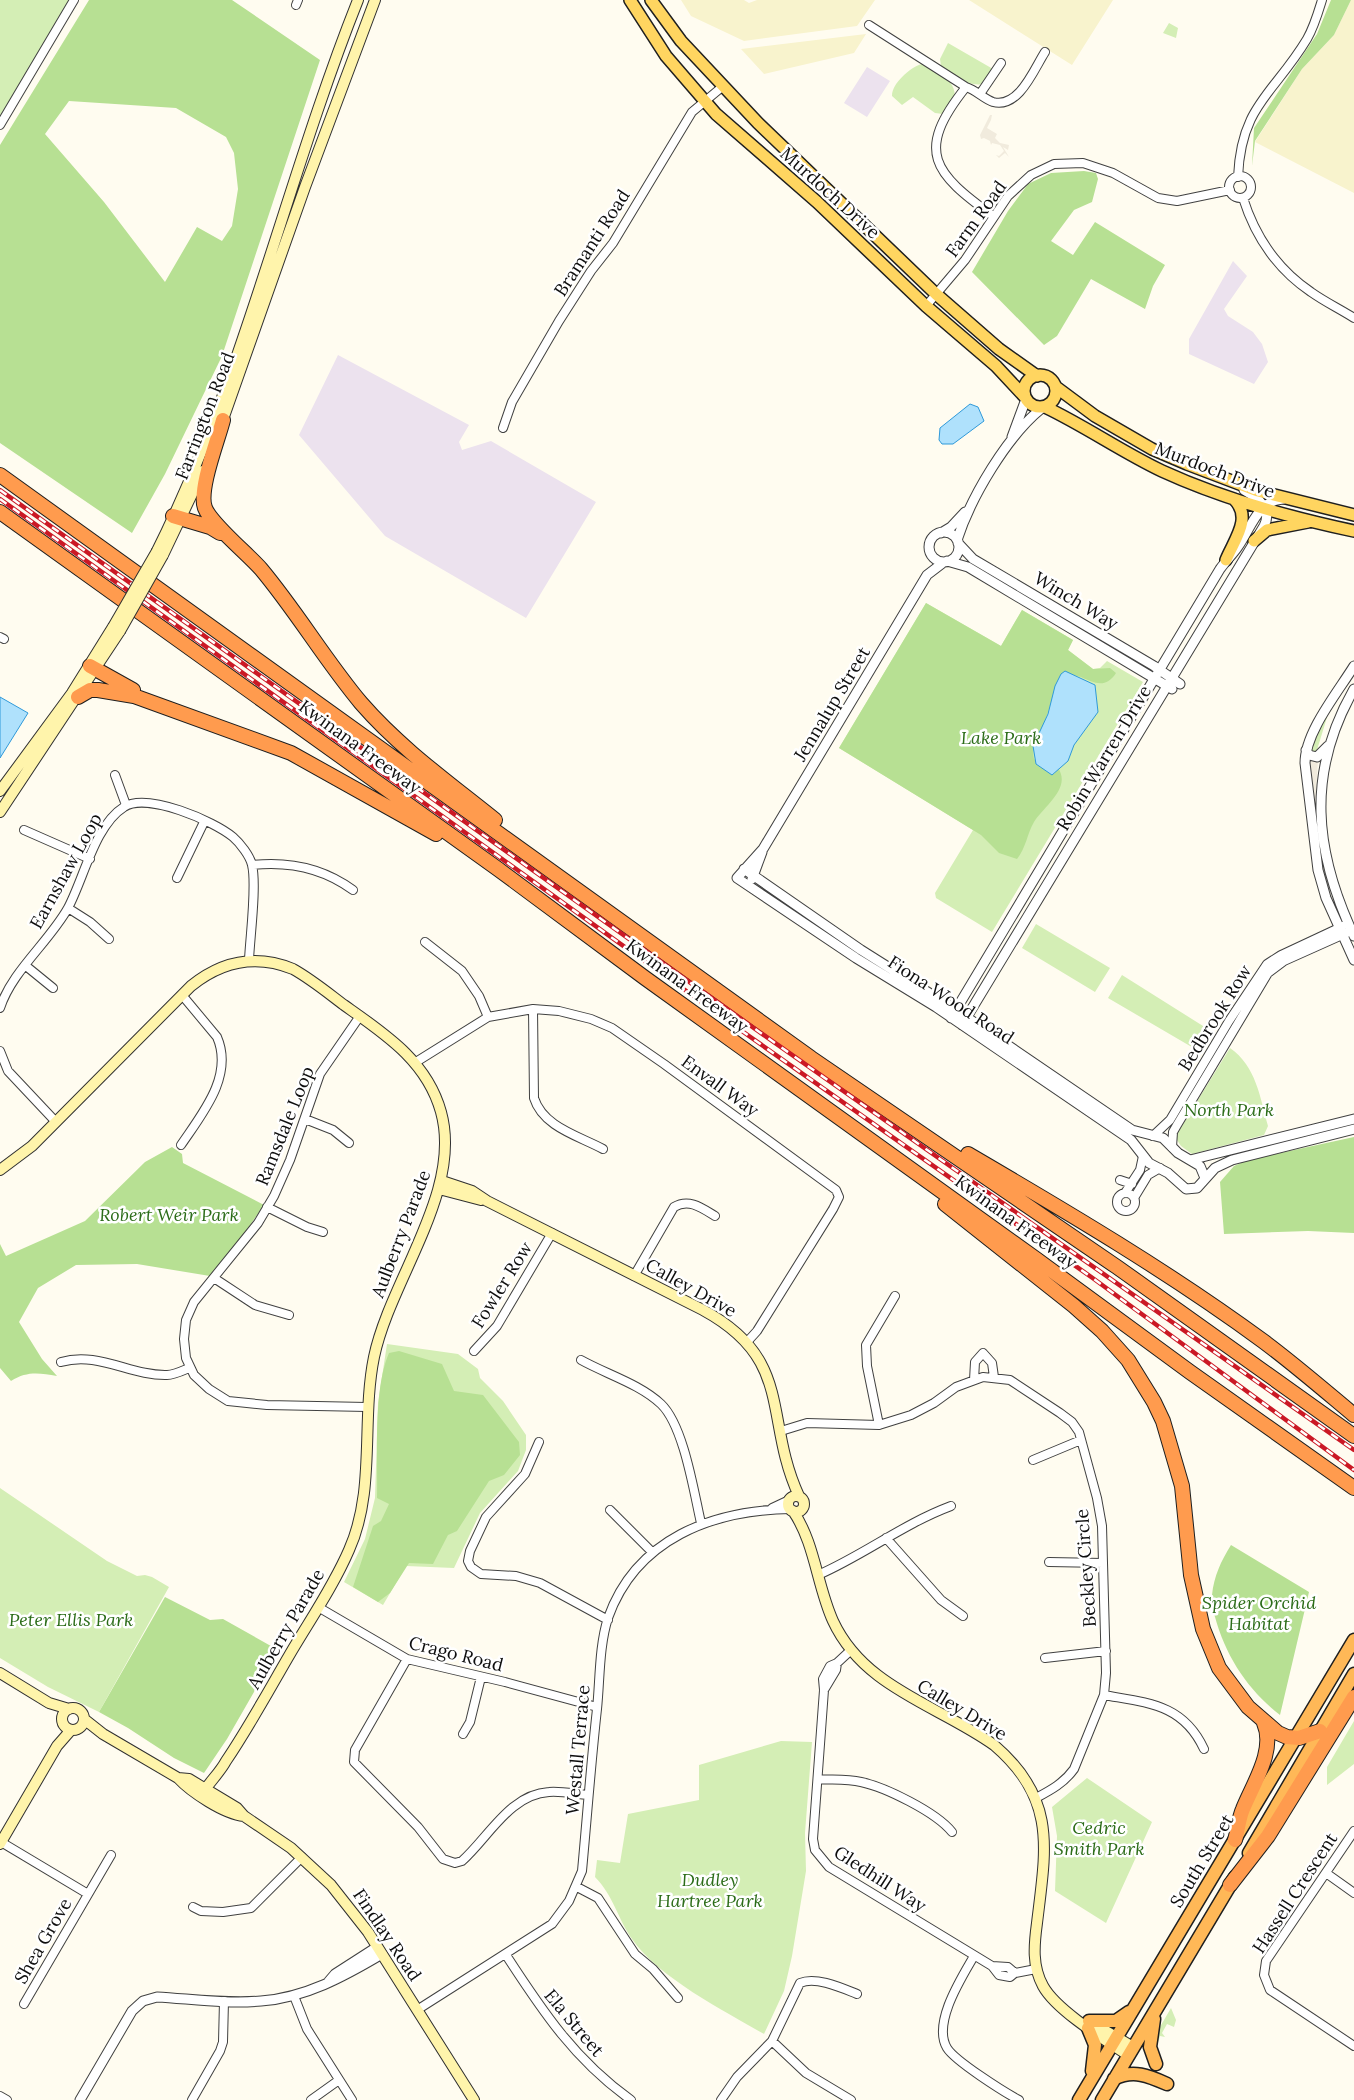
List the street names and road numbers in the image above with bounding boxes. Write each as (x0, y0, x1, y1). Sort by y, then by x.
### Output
street label: Murdoch Drive (776, 142, 885, 244)
street label: Farm Road (940, 176, 1011, 261)
street label: Bramanti Road (549, 185, 635, 300)
street label: Farrington Road (170, 349, 240, 483)
street label: Murdoch Drive (1152, 436, 1279, 503)
street label: Winch Way (1030, 566, 1123, 635)
street label: Jennalup Street (788, 642, 875, 766)
street label: Robin Warren Drive (1051, 681, 1156, 835)
street label: Kwinana Freeway (295, 694, 426, 799)
street label: Earnshaw Loop (24, 809, 107, 933)
street label: Kwinana Freeway (622, 933, 753, 1038)
street label: Fiona Wood Road (884, 950, 1019, 1049)
street label: Bedbrook Row (1173, 960, 1257, 1075)
street label: Envall Way (677, 1050, 764, 1122)
street label: Ramsdale Loop (250, 1063, 319, 1189)
street label: Aulberry Parade (365, 1167, 436, 1302)
street label: Kwinana Freeway (951, 1169, 1082, 1274)
street label: Fowler Row (466, 1237, 537, 1332)
street label: Calley Drive (642, 1253, 741, 1322)
street label: Beckley Circle (1070, 1508, 1101, 1628)
street label: Aulberry Parade (241, 1564, 329, 1694)
street label: Crago Road (407, 1631, 506, 1676)
street label: Calley Drive (913, 1674, 1011, 1745)
street label: Westall Terrace (560, 1684, 595, 1816)
street label: South Street (1165, 1810, 1238, 1912)
street label: Hassell Crescent (1247, 1828, 1342, 1957)
street label: Gledhill Way (830, 1840, 931, 1917)
street label: Findlay Road (348, 1884, 427, 1985)
street label: Shea Grove (9, 1894, 76, 1988)
street label: Ela Street (539, 1984, 609, 2061)

